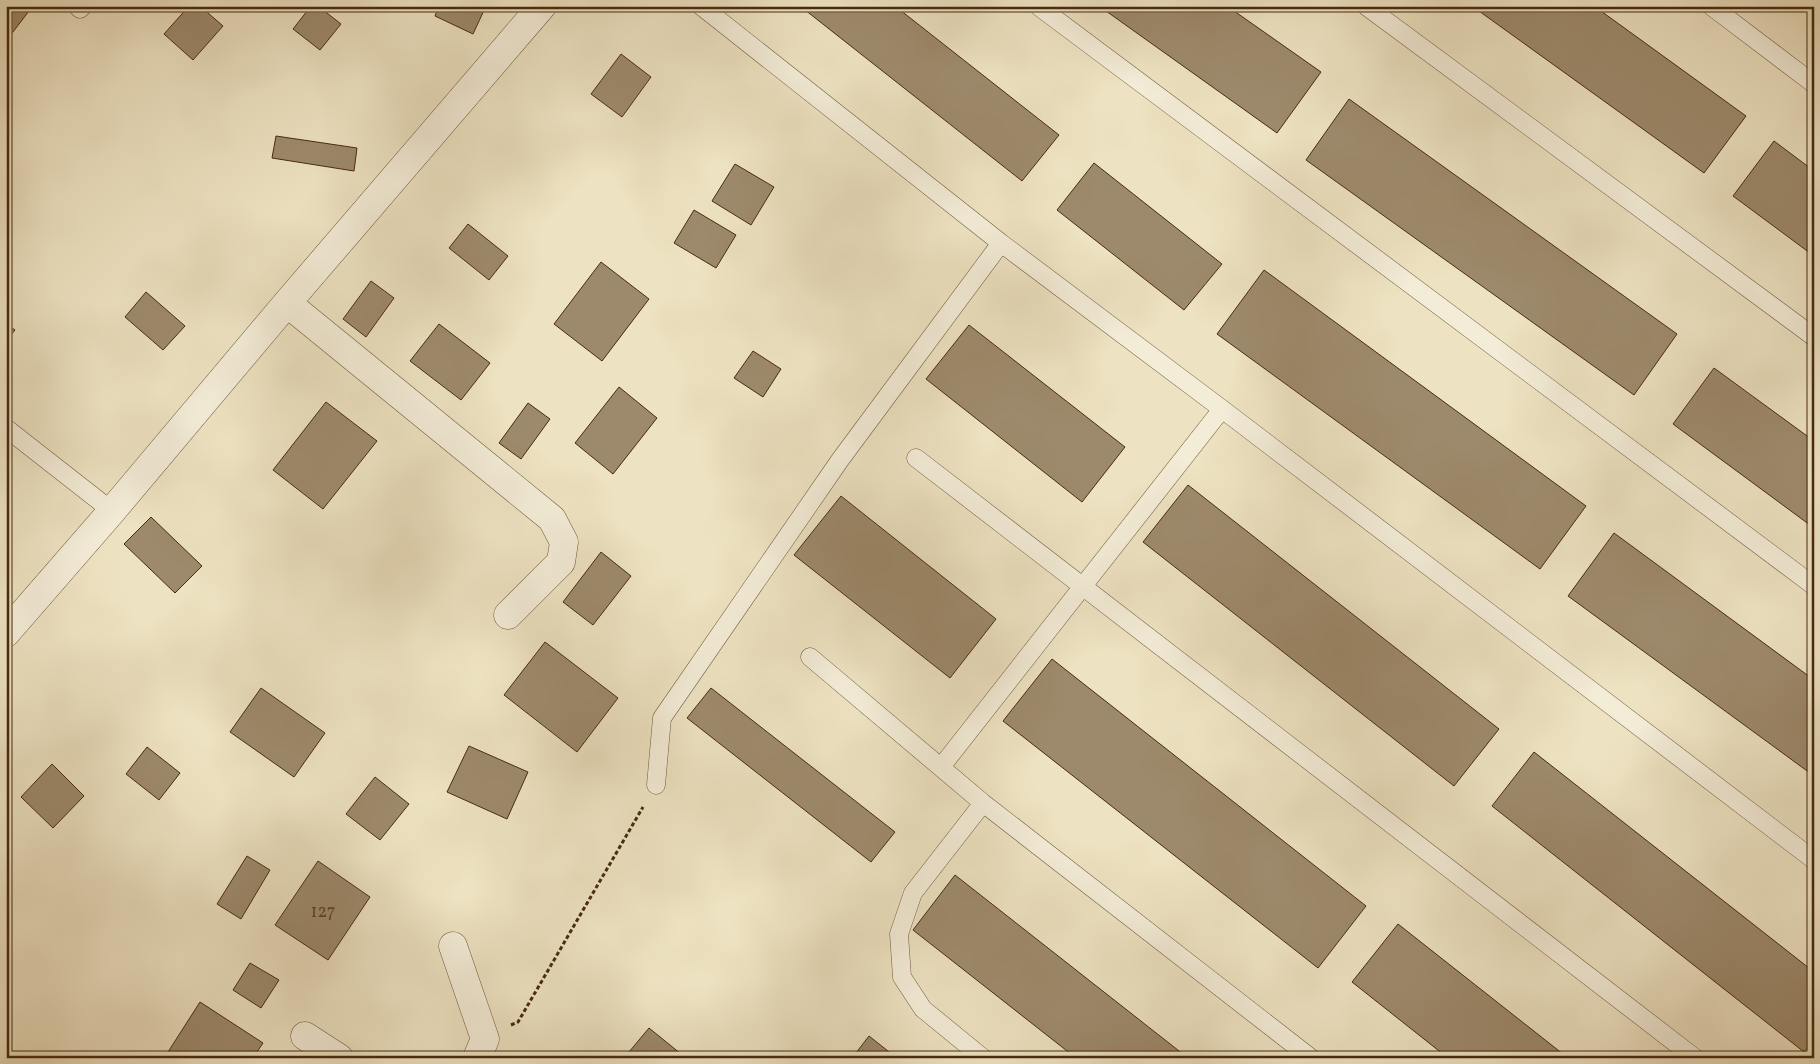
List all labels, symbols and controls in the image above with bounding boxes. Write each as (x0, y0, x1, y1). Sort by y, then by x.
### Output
house number: 127 (311, 900, 335, 925)

